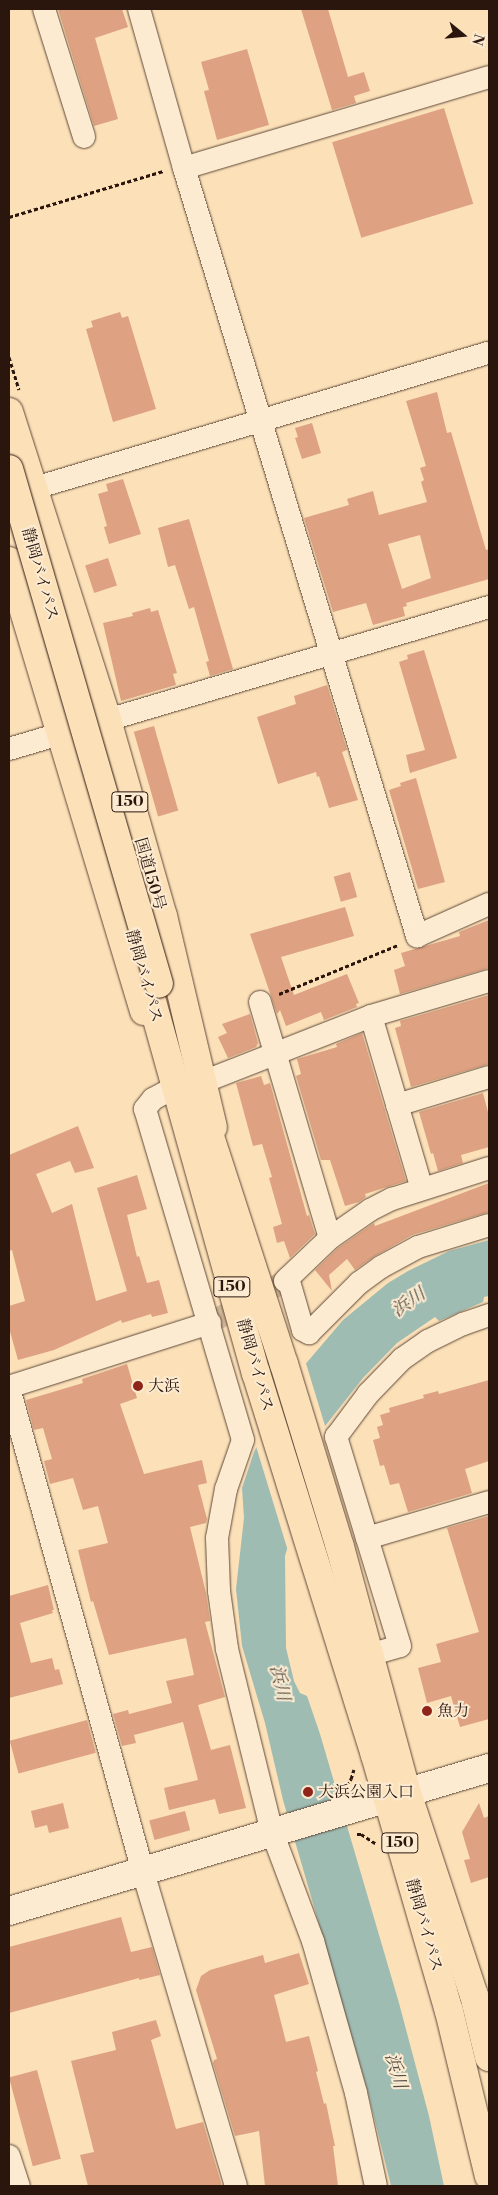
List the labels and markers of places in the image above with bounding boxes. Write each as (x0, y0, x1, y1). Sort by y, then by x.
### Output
place label: 大浜 (148, 1376, 180, 1396)
marker: 大浜 (132, 1380, 144, 1392)
place label: 魚力 (437, 1701, 469, 1721)
marker: 魚力 (421, 1705, 433, 1717)
place label: 大浜公園入口 (318, 1782, 414, 1802)
marker: 大浜公園入口 (302, 1786, 314, 1798)

